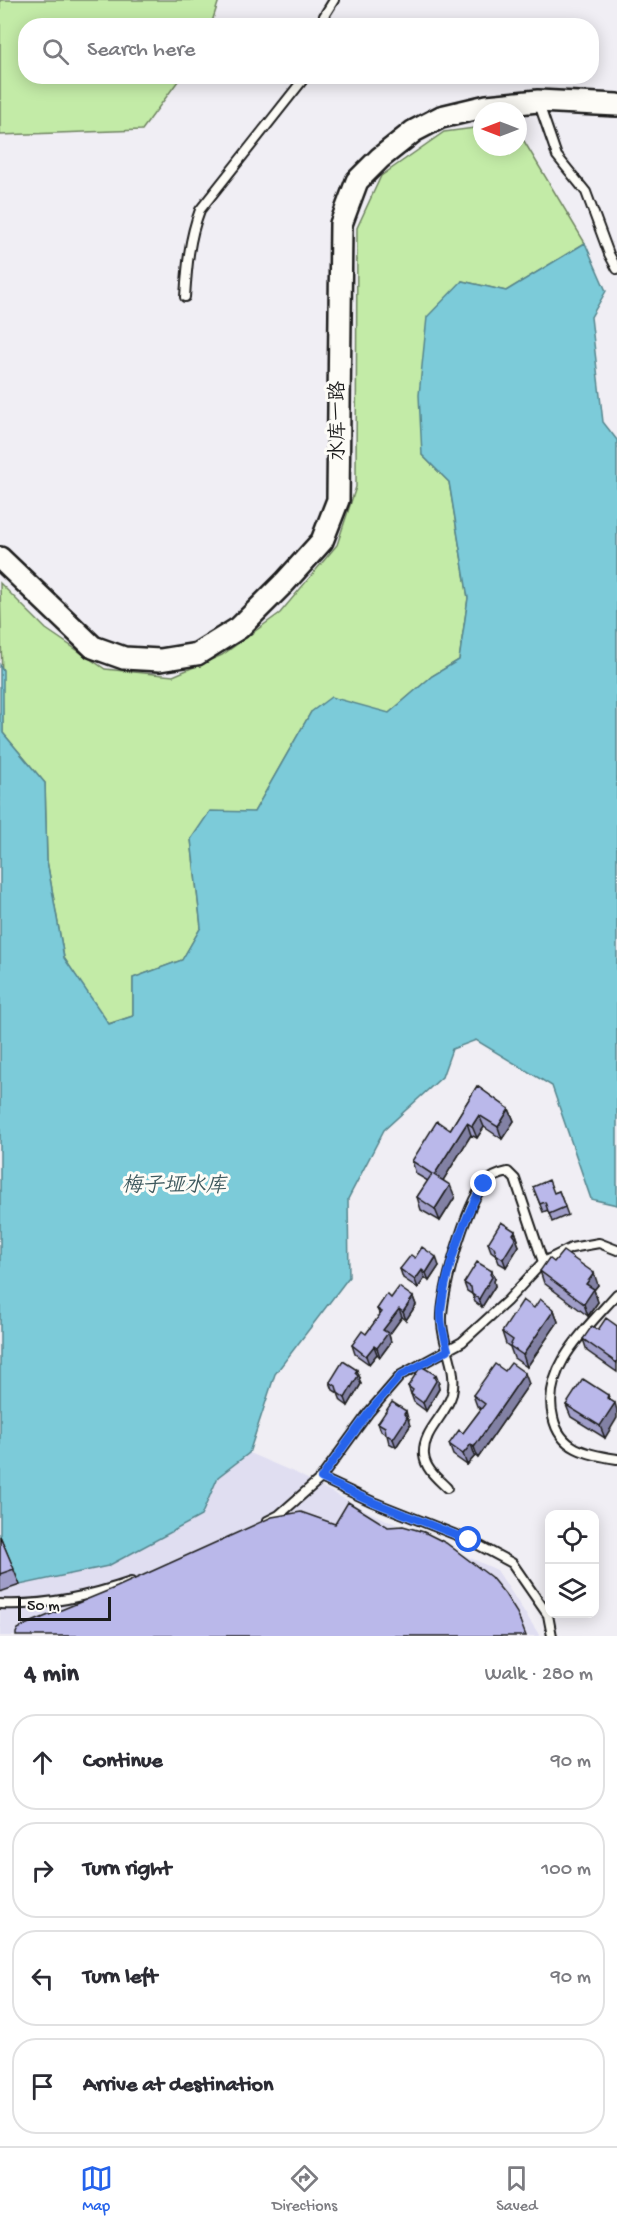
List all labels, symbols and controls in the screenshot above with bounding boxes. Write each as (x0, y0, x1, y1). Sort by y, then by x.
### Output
search box (18, 18, 599, 84)
icon: search (39, 35, 72, 68)
text: Search here (87, 38, 195, 64)
north arrow (473, 102, 527, 156)
street label: 水库一路 (326, 380, 351, 461)
route end (470, 1170, 496, 1196)
water label: 梅子垭水库 (122, 1174, 228, 1200)
map controls (545, 1510, 599, 1618)
button: locate (545, 1510, 599, 1564)
route start (455, 1526, 481, 1552)
button: layers (545, 1564, 599, 1618)
scale bar (18, 1594, 111, 1622)
text: 50 m (27, 1598, 60, 1617)
text: 4 min (24, 1660, 79, 1691)
text: Walk · 280 m (485, 1664, 593, 1687)
icon: ahead (26, 1746, 59, 1779)
text: Continue (83, 1749, 163, 1775)
text: 90 m (551, 1751, 591, 1774)
icon: right (26, 1854, 59, 1887)
text: Turn right (83, 1857, 171, 1883)
text: 100 m (541, 1859, 591, 1882)
icon: left (26, 1962, 59, 1995)
text: Turn left (83, 1965, 157, 1991)
text: 90 m (551, 1967, 591, 1990)
icon: arrive (26, 2070, 59, 2103)
text: Arrive at destination (83, 2073, 273, 2099)
tab: Map (80, 2162, 113, 2217)
tab: Directions (272, 2162, 337, 2217)
tab: Saved (496, 2162, 537, 2217)

